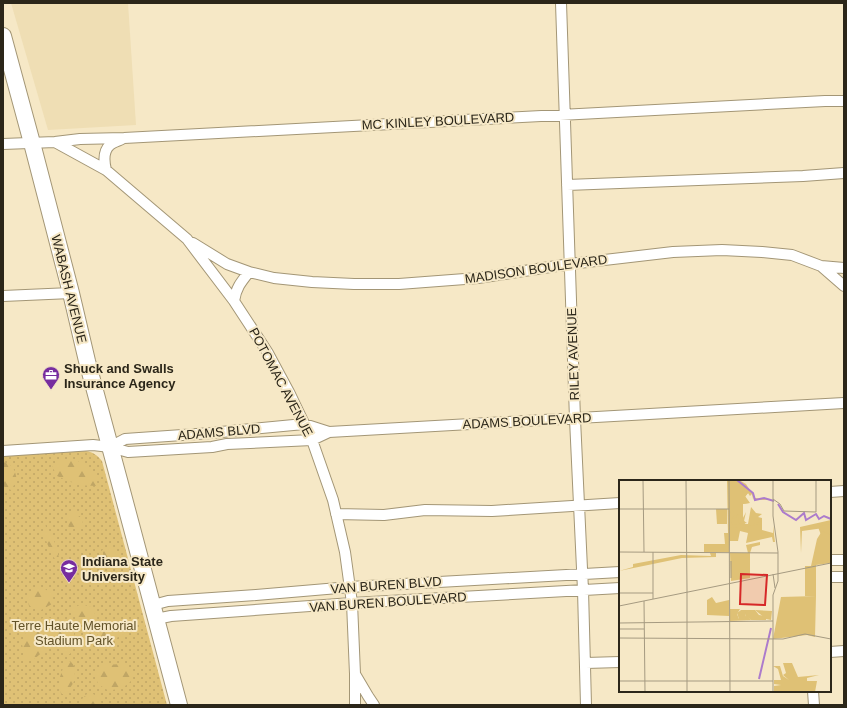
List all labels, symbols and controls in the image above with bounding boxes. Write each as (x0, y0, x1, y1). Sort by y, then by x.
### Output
street label: MC KINLEY BOULEVARD (361, 110, 515, 132)
street label: WABASH AVENUE (48, 233, 90, 345)
street label: MADISON BOULEVARD (464, 252, 608, 286)
street label: RILEY AVENUE (564, 307, 582, 401)
street label: POTOMAC AVENUE (246, 325, 316, 439)
place label: Shuck and Swalls Insurance Agency (64, 361, 176, 391)
office icon: Shuck and Swalls Insurance Agency (41, 365, 61, 390)
street label: ADAMS BOULEVARD (462, 410, 592, 432)
street label: ADAMS BLVD (177, 421, 261, 443)
inset map (619, 480, 831, 692)
place label: Indiana State University (82, 554, 163, 584)
school or university icon: Indiana State University (59, 558, 79, 583)
street label: VAN BUREN BLVD (330, 574, 442, 596)
street label: VAN BUREN BOULEVARD (309, 589, 467, 615)
park label: Terre Haute Memorial Stadium Park (12, 618, 137, 648)

